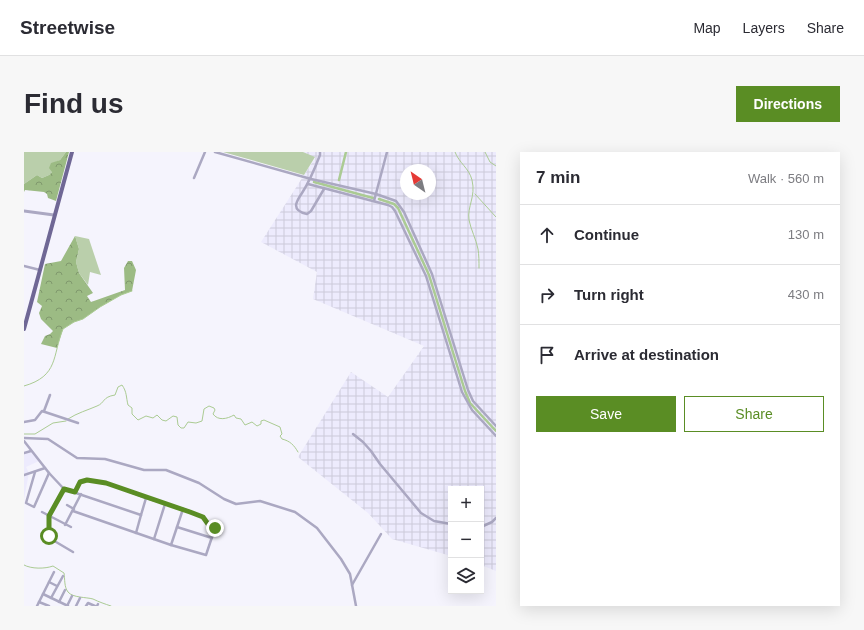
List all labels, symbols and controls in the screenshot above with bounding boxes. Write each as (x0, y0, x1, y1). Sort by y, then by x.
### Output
text: Streetwise (20, 17, 115, 38)
text: Map (693, 20, 721, 36)
text: Layers (743, 20, 785, 36)
text: Share (807, 20, 844, 36)
button: Directions (736, 86, 840, 122)
text: Find us (24, 88, 124, 119)
north arrow (400, 164, 436, 200)
text: 7 min (536, 168, 580, 187)
text: Walk · 560 m (748, 171, 824, 186)
icon: ahead (536, 224, 558, 246)
text: Continue (574, 226, 639, 243)
text: 130 m (788, 227, 824, 242)
icon: right (536, 284, 558, 306)
text: Turn right (574, 286, 644, 303)
text: 430 m (788, 287, 824, 302)
icon: arrive (536, 344, 558, 366)
text: Arrive at destination (574, 346, 719, 363)
button: Save (536, 396, 676, 432)
button: Share (684, 396, 824, 432)
map controls (448, 486, 484, 594)
button: + (448, 486, 484, 522)
route end (206, 519, 224, 537)
button: − (448, 522, 484, 558)
route start (40, 527, 58, 545)
button: layers (448, 558, 484, 594)

